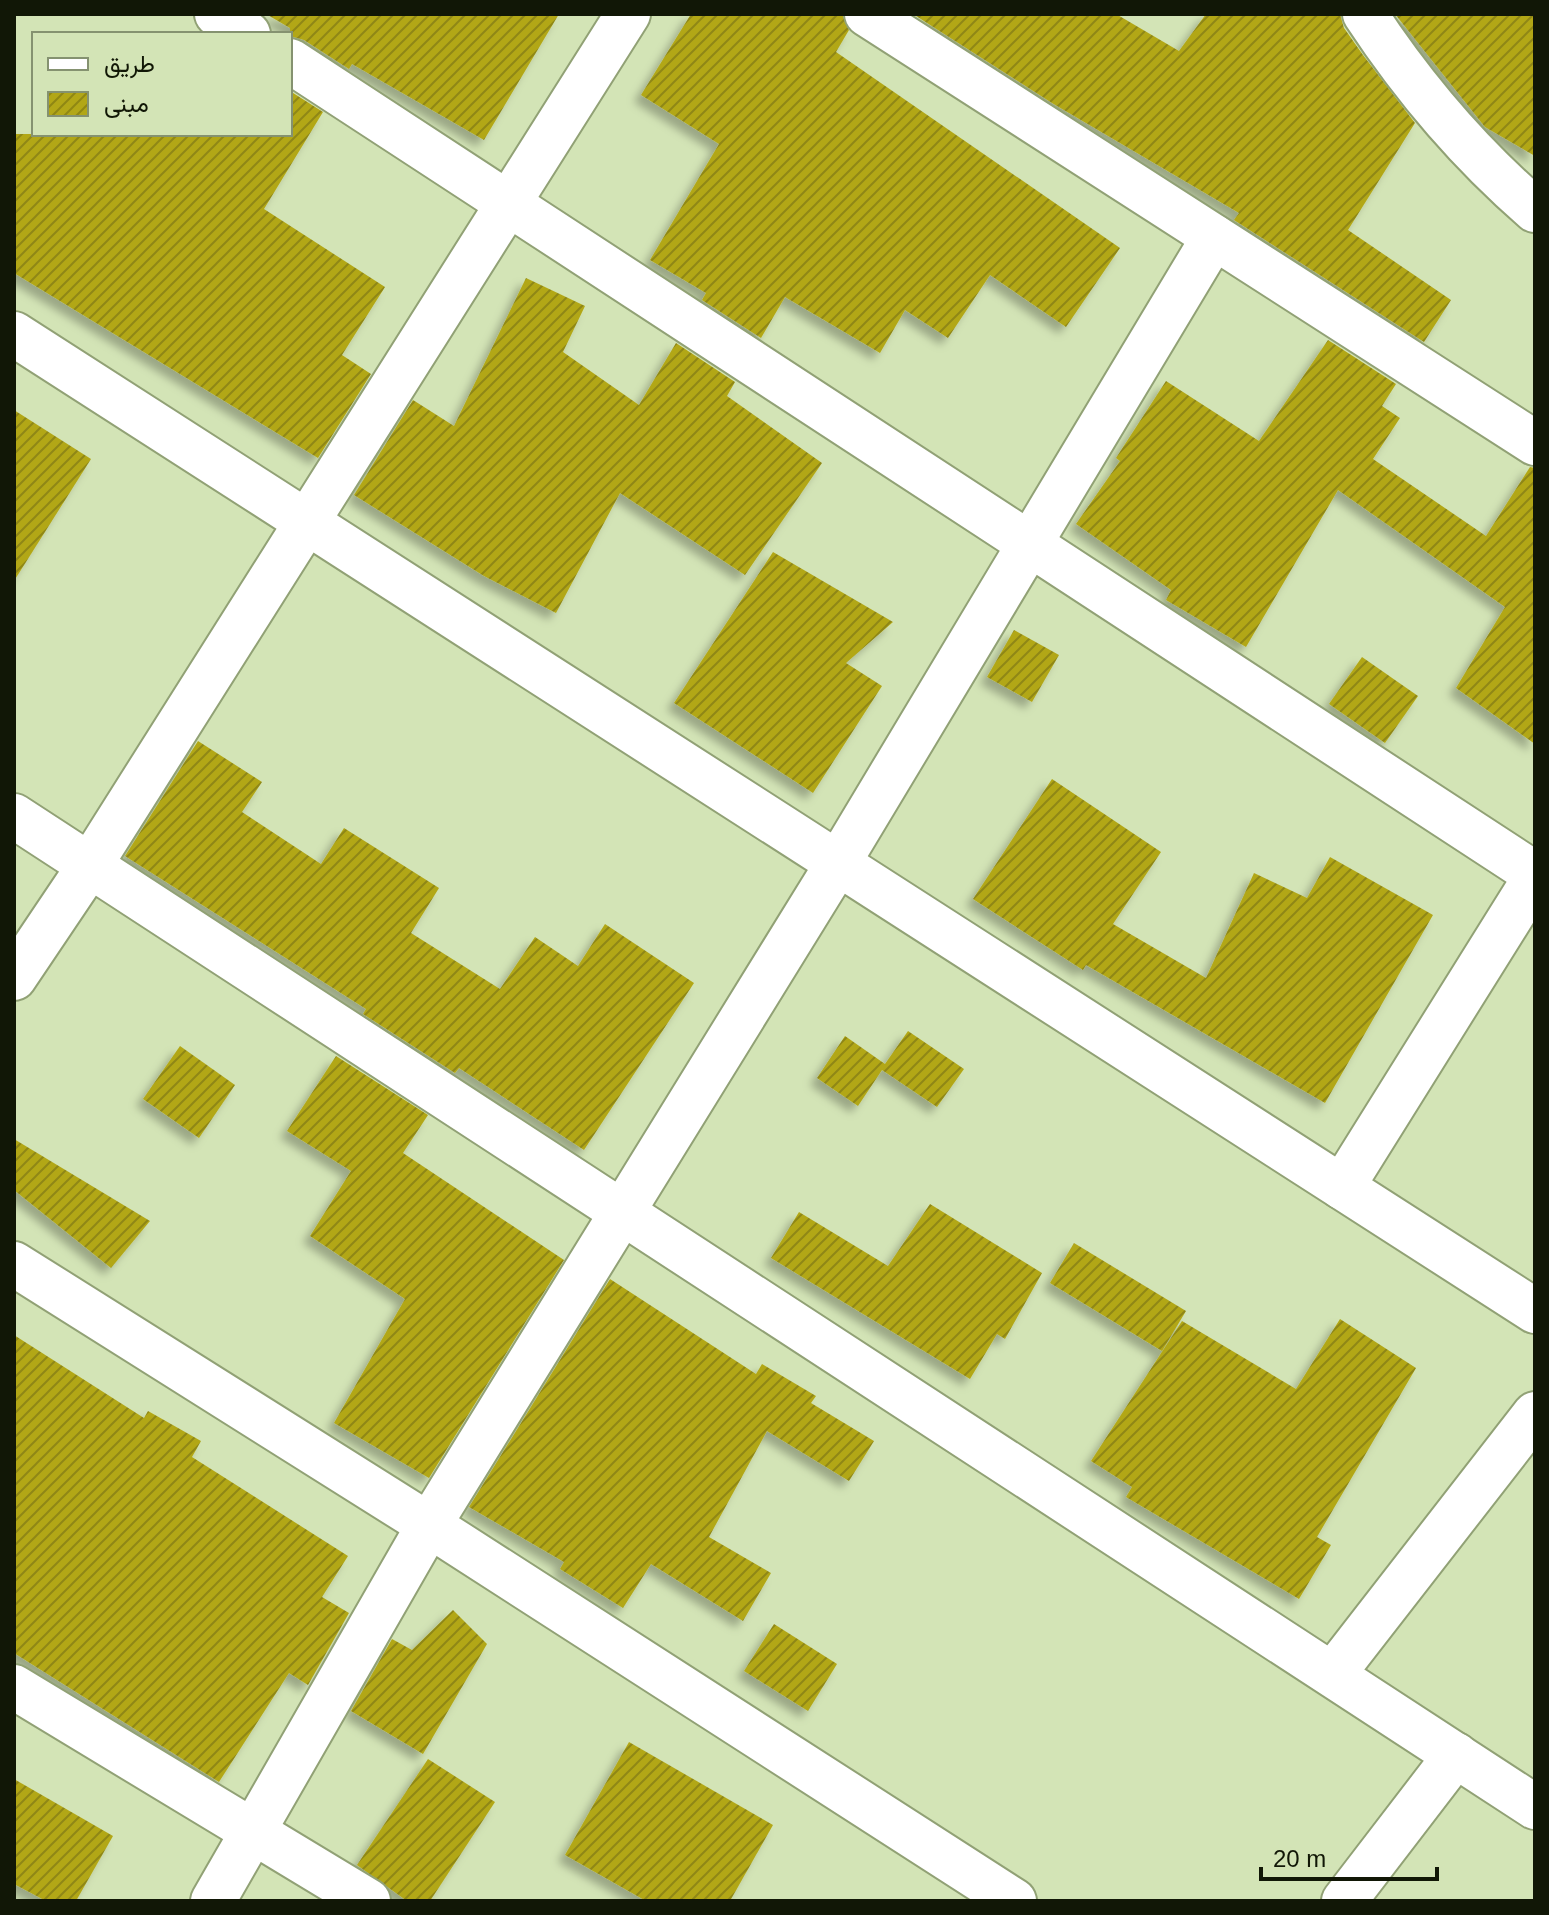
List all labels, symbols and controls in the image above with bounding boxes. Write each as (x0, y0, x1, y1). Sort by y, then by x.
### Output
legend (32, 32, 292, 136)
text: طريق (104, 50, 155, 79)
text: مبنى (104, 90, 149, 118)
scale bar (1261, 1831, 1437, 1881)
text: 20 m (1273, 1845, 1326, 1872)

